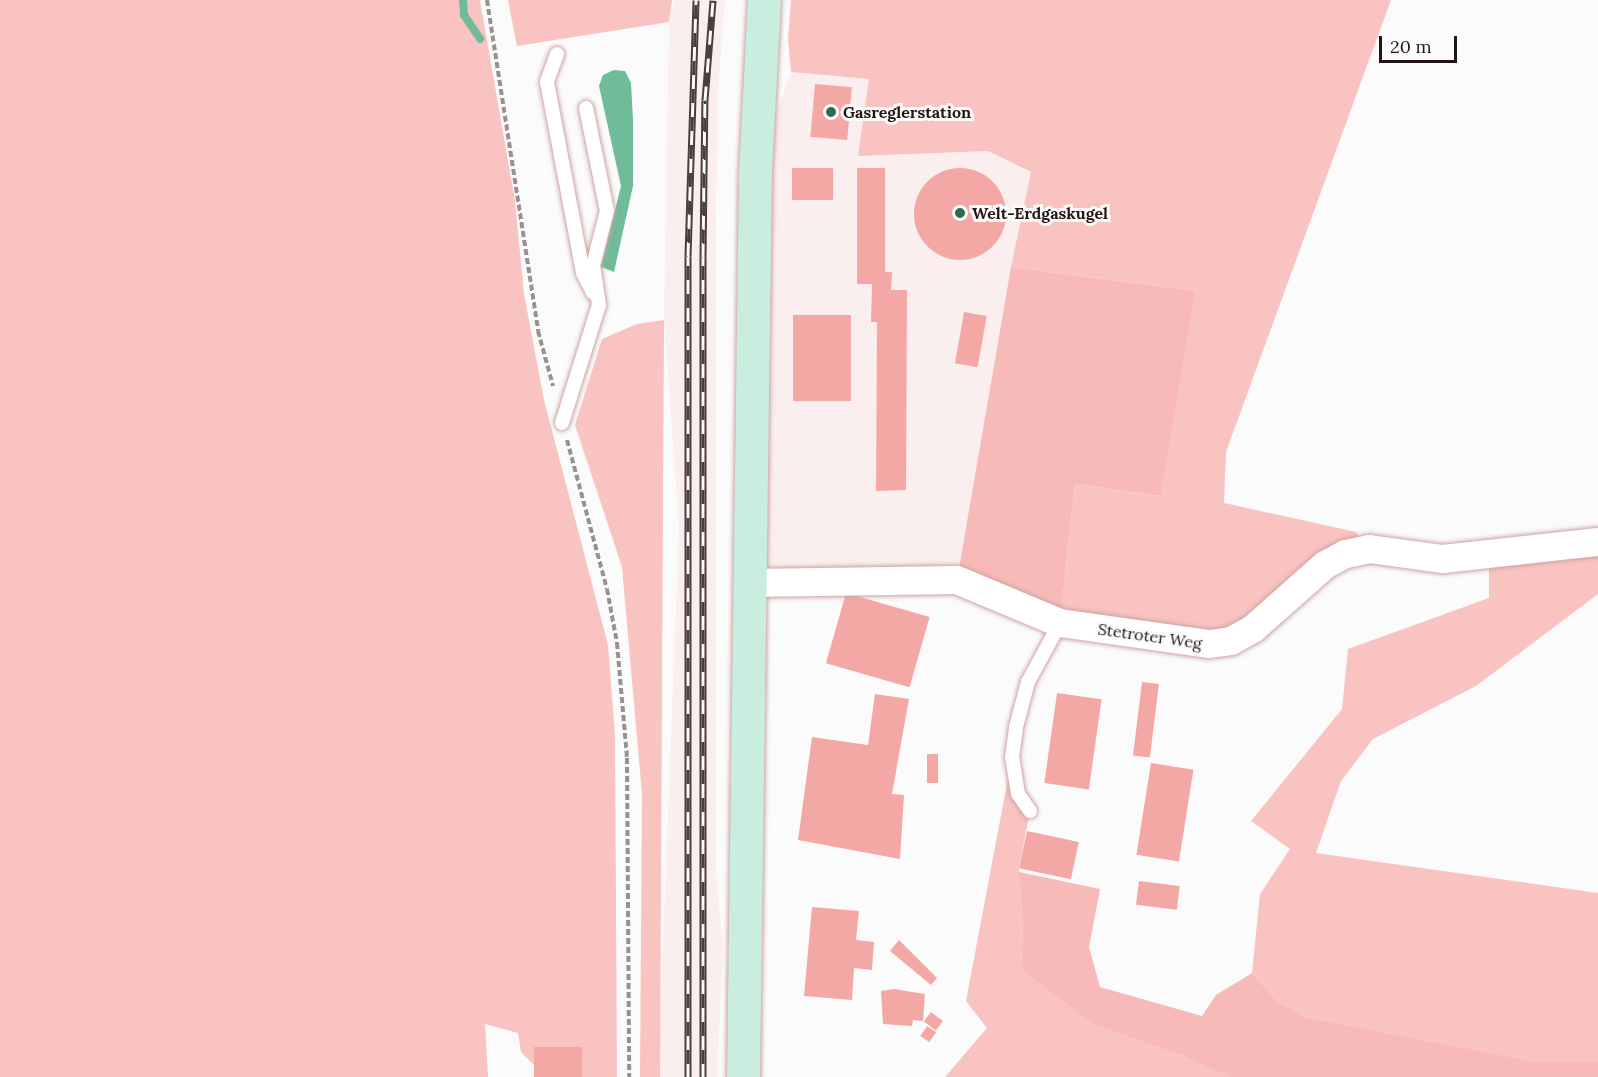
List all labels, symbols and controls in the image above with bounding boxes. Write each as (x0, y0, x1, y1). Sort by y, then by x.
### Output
scale bar (1382, 24, 1460, 62)
text: 20 m (1390, 35, 1432, 58)
place label: Gasreglerstation (843, 102, 971, 122)
marker: Gasreglerstation (824, 105, 838, 119)
place label: Welt-Erdgaskugel (972, 203, 1108, 223)
marker: Welt-Erdgaskugel (953, 206, 967, 220)
street label: Stetroter Weg (1097, 619, 1203, 653)

